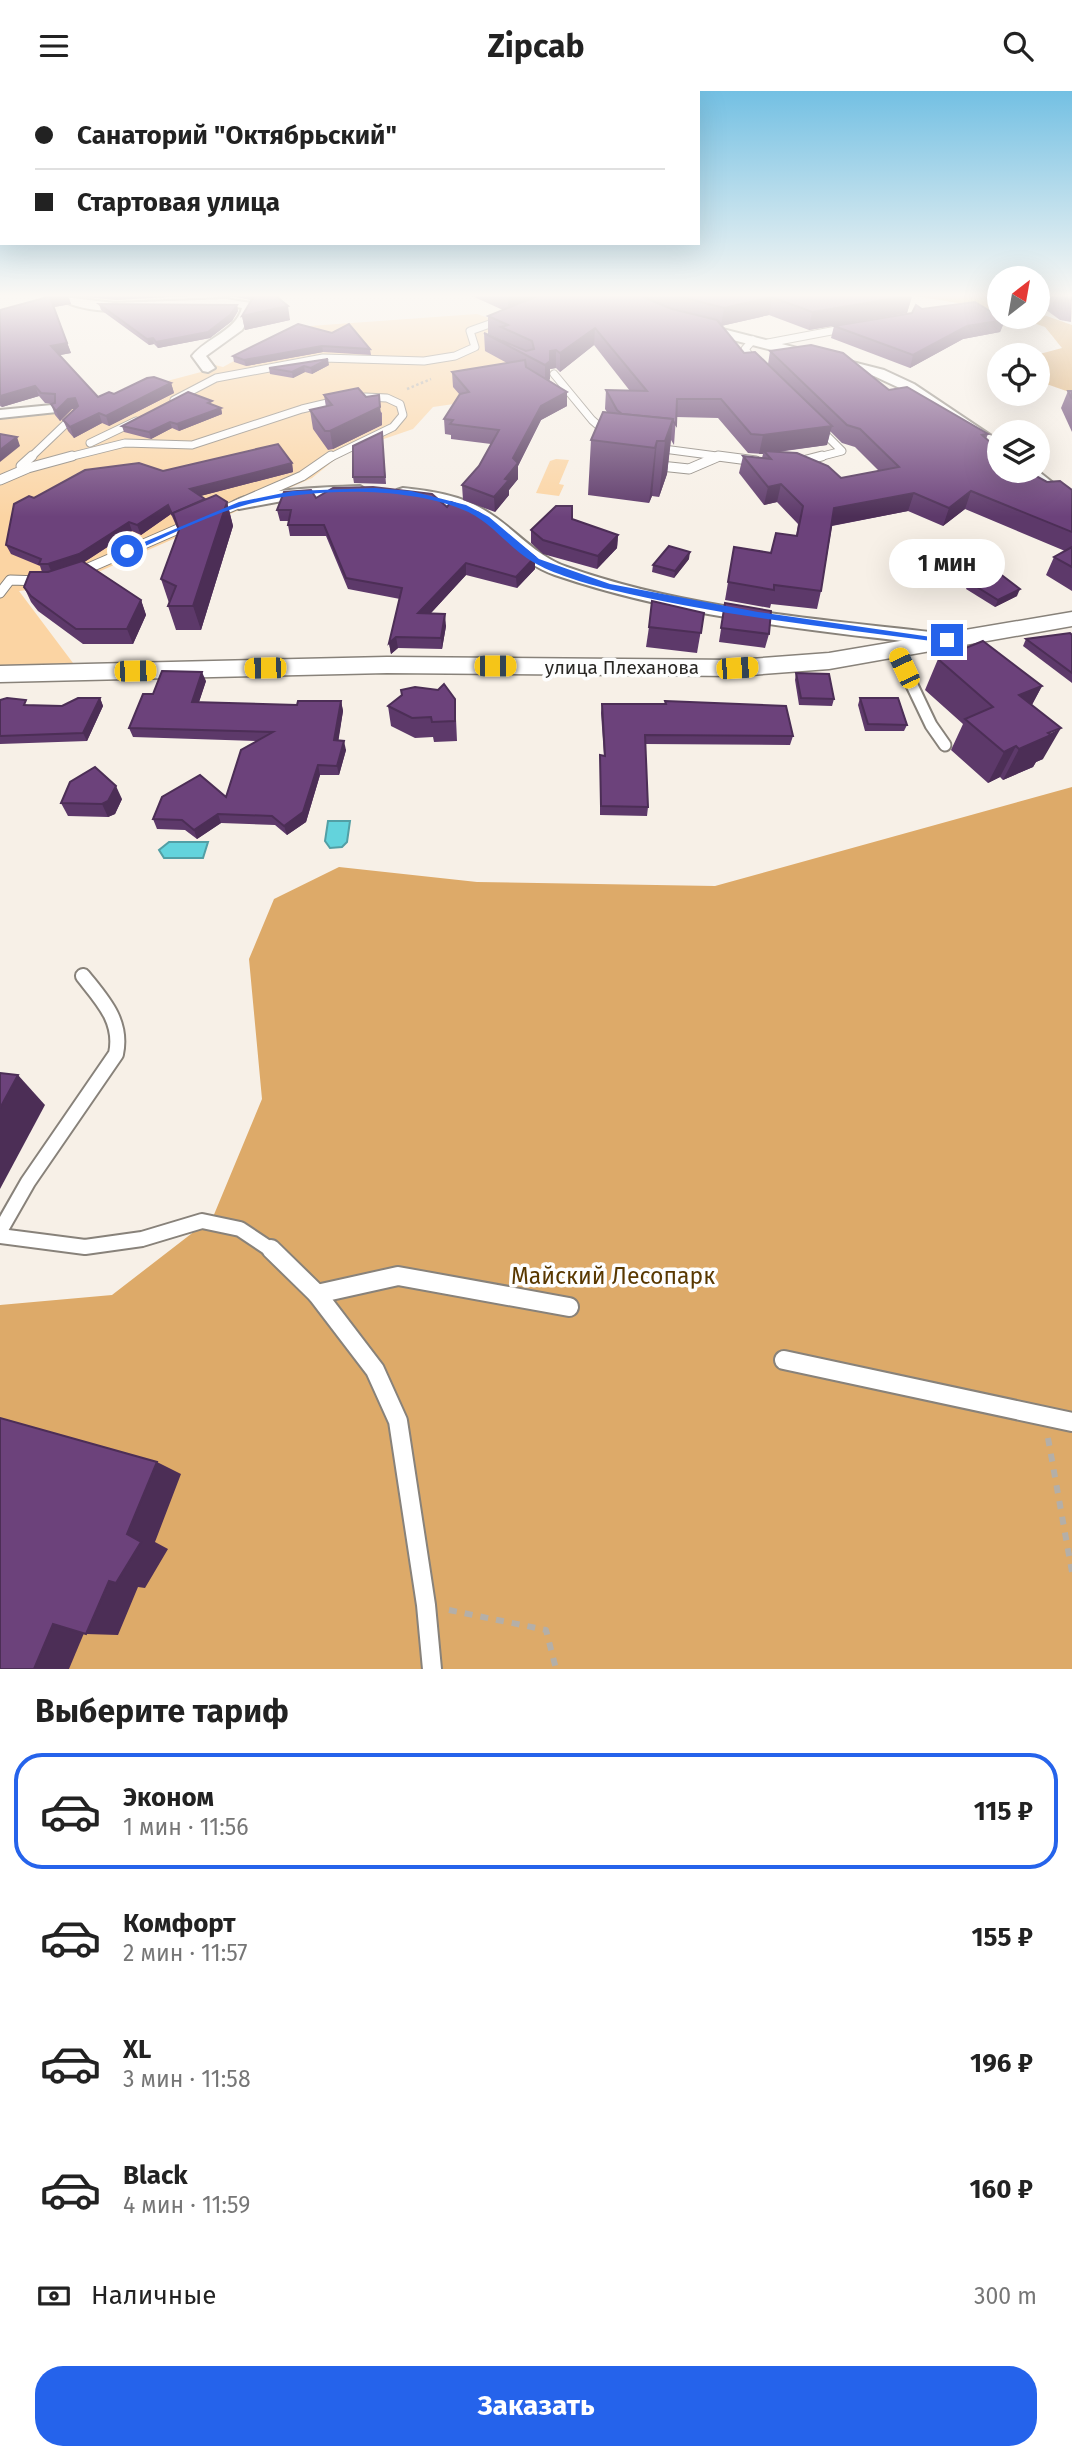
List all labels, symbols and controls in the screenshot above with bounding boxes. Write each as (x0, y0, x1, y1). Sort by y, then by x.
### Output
icon: menu (35, 27, 73, 65)
text: Zipcab (487, 27, 585, 65)
icon: search (999, 27, 1037, 65)
text: Санаторий "Октябрьский" (77, 120, 397, 151)
text: Стартовая улица (77, 187, 280, 218)
north arrow (987, 266, 1050, 329)
map controls (987, 266, 1050, 483)
button: locate (987, 343, 1050, 406)
button: layers (987, 420, 1050, 483)
route start (111, 535, 143, 567)
callout: 1 мин (889, 539, 1005, 587)
text: 1 мин (918, 549, 976, 577)
route end (931, 624, 963, 656)
car (886, 645, 923, 691)
car (475, 656, 517, 677)
street label: улица Плеханова (545, 656, 699, 679)
car (716, 656, 759, 680)
car (244, 657, 287, 679)
car (114, 660, 157, 682)
park label: Майский Лесопарк (511, 1262, 715, 1290)
text: Выберите тариф (35, 1692, 289, 1730)
icon: car (39, 1780, 102, 1843)
text: Эконом (123, 1782, 214, 1813)
text: 115 ₽ (974, 1796, 1033, 1827)
text: 1 мин · 11:56 (123, 1813, 249, 1841)
icon: car (39, 1906, 102, 1969)
text: Комфорт (123, 1908, 236, 1939)
text: 155 ₽ (972, 1922, 1033, 1953)
text: 2 мин · 11:57 (123, 1939, 247, 1967)
icon: car (39, 2032, 102, 2095)
text: XL (123, 2034, 151, 2065)
text: 196 ₽ (970, 2048, 1033, 2079)
text: 3 мин · 11:58 (123, 2065, 251, 2093)
icon: car (39, 2158, 102, 2221)
text: Black (123, 2160, 188, 2191)
text: 160 ₽ (969, 2174, 1033, 2205)
text: 4 мин · 11:59 (123, 2191, 250, 2219)
icon: cash (35, 2277, 73, 2315)
text: Наличные (91, 2280, 216, 2311)
text: 300 m (974, 2282, 1037, 2310)
button: Заказать (35, 2366, 1037, 2446)

